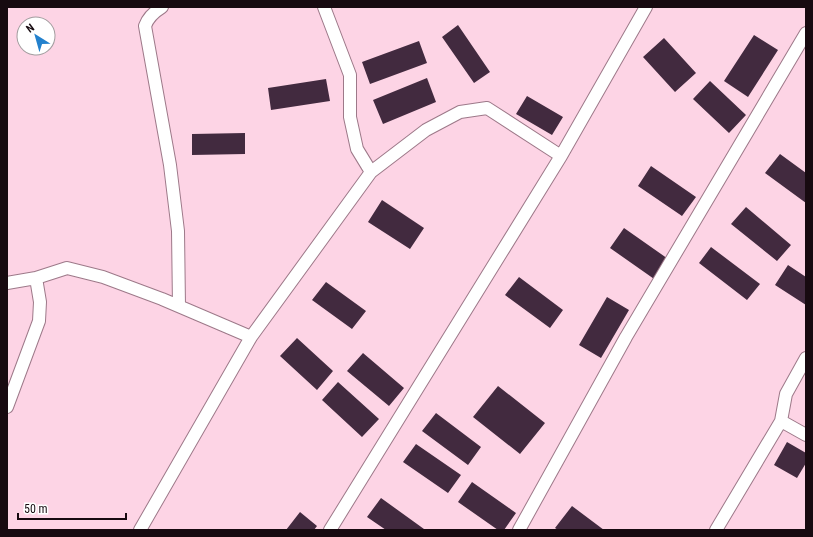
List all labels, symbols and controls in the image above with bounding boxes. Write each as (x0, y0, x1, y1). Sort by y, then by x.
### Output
north arrow (16, 16, 56, 56)
text: N (24, 21, 37, 36)
scale bar (18, 495, 126, 521)
text: 50 m (24, 502, 48, 516)

